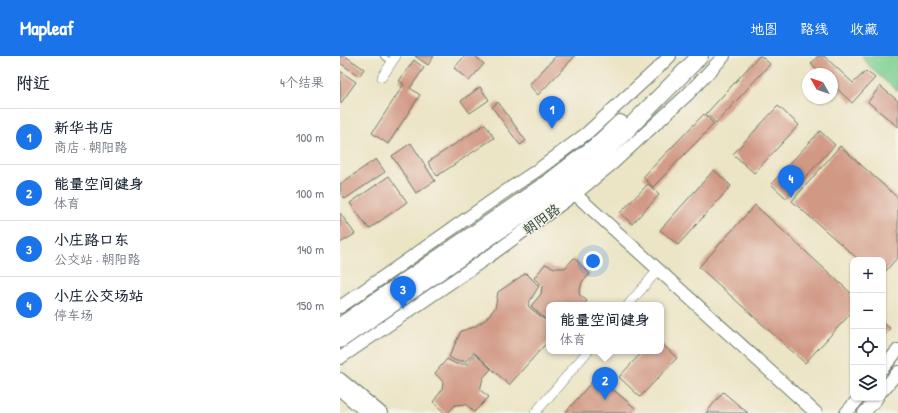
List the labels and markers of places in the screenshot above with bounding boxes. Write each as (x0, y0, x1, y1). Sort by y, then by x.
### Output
pin: 1 (539, 96, 565, 129)
pin: 4 (778, 165, 804, 198)
pin: 3 (390, 276, 416, 309)
pin: 2 (592, 367, 618, 400)

